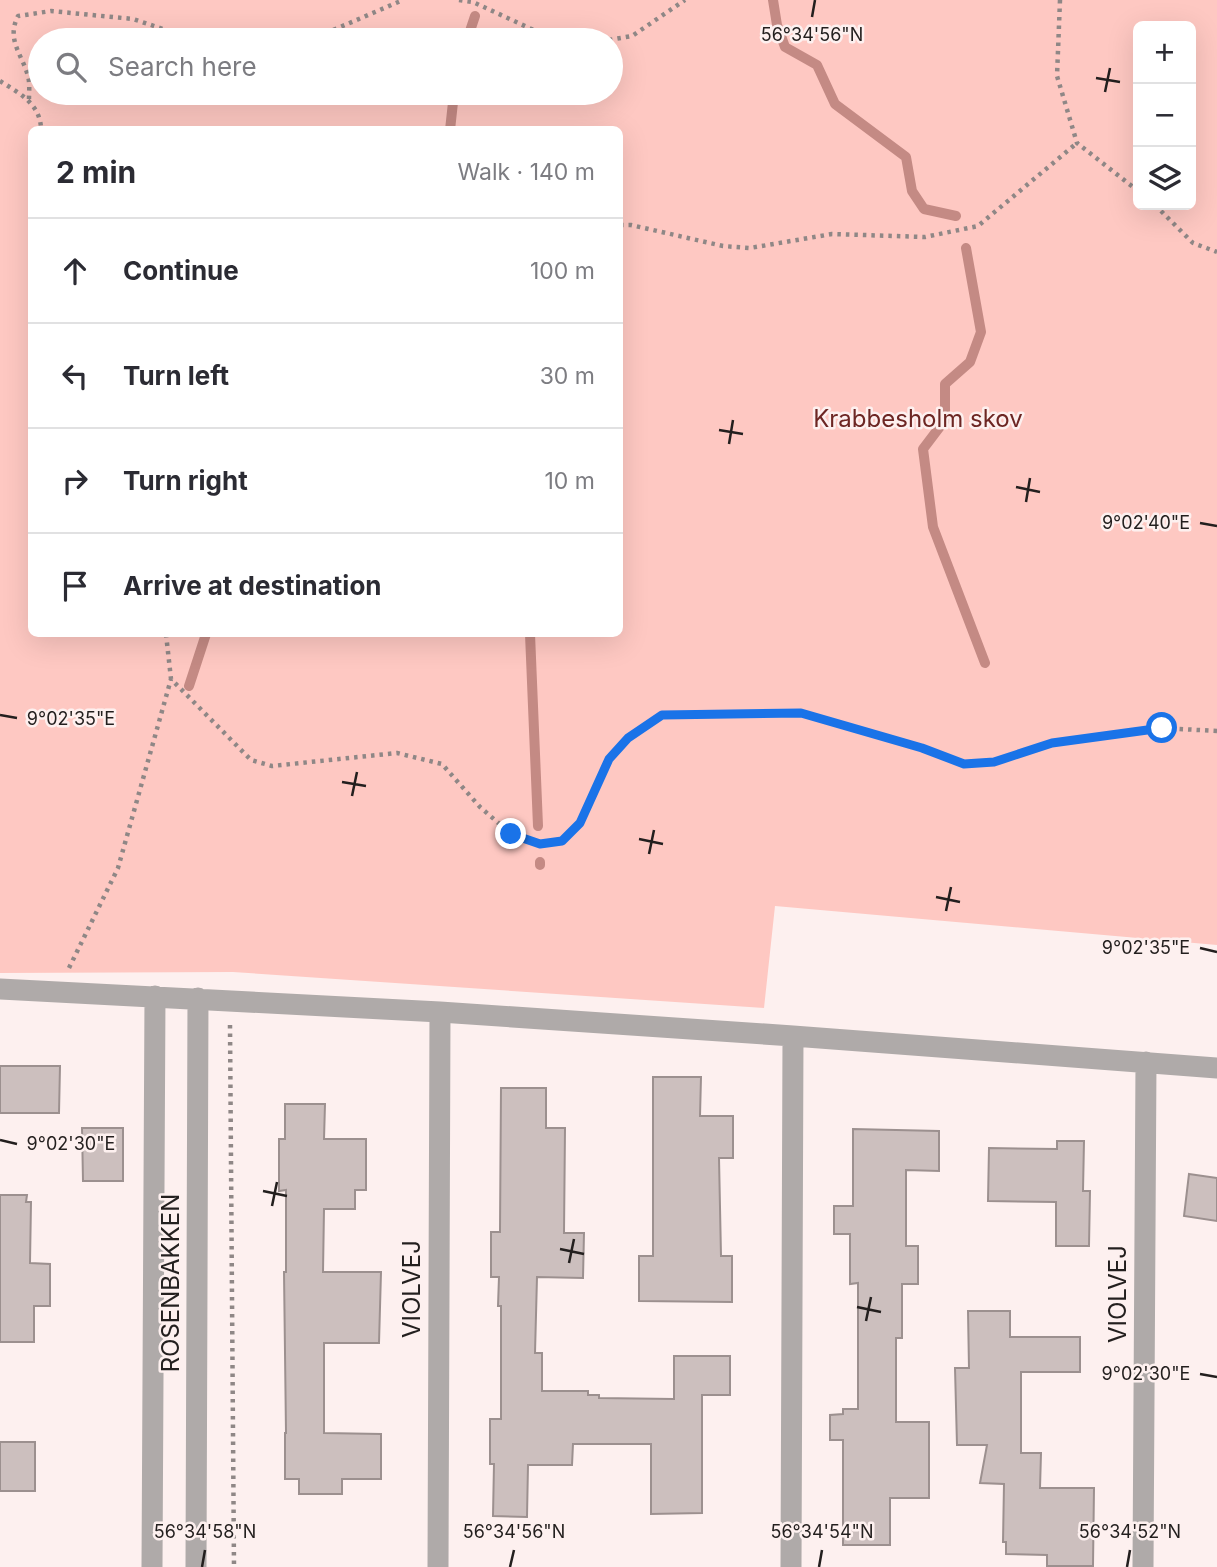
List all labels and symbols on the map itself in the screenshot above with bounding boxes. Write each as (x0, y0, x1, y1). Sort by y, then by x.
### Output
text: 56°34'56"N (761, 24, 863, 45)
park label: Krabbesholm skov (813, 404, 1023, 433)
text: 9°02'40"E (1102, 512, 1190, 533)
text: 9°02'35"E (27, 708, 115, 729)
route start (1146, 712, 1177, 743)
route end (495, 818, 526, 849)
text: 9°02'35"E (1102, 937, 1190, 958)
text: 9°02'30"E (27, 1133, 115, 1154)
street label: ROSENBAKKEN (156, 1194, 185, 1372)
street label: VIOLVEJ (397, 1240, 426, 1338)
street label: VIOLVEJ (1103, 1245, 1132, 1343)
text: 9°02'30"E (1102, 1363, 1190, 1384)
text: 56°34'58"N (154, 1521, 256, 1542)
text: 56°34'56"N (463, 1521, 565, 1542)
text: 56°34'54"N (771, 1521, 873, 1542)
text: 56°34'52"N (1079, 1521, 1181, 1542)

